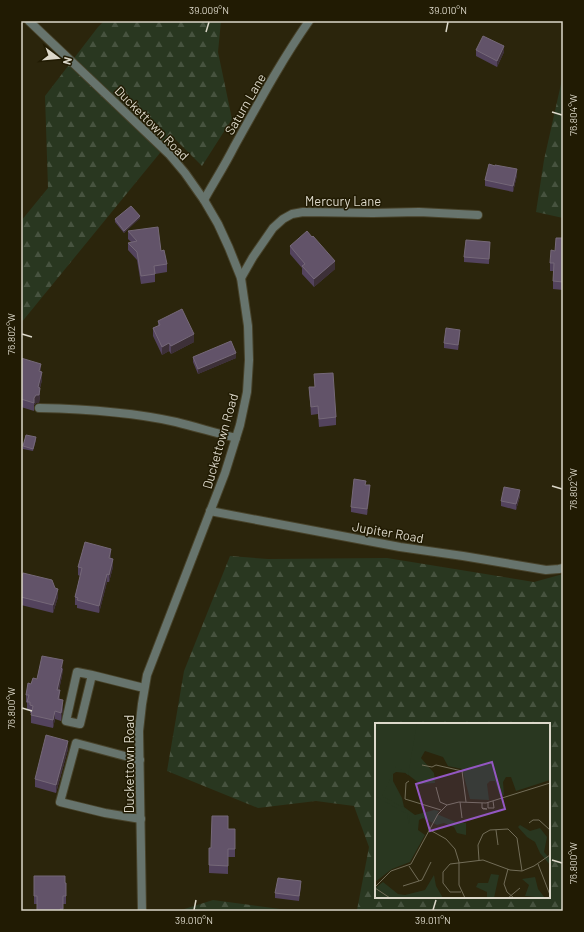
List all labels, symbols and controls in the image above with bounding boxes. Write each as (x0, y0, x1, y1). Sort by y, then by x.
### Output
text: 39.009°N (189, 4, 229, 16)
text: 39.010°N (429, 4, 467, 16)
north arrow (38, 38, 78, 78)
text: N (61, 56, 75, 66)
street label: Saturn Lane (221, 70, 269, 137)
street label: Duckettown Road (112, 83, 192, 163)
text: 76.804°W (567, 94, 579, 136)
street label: Mercury Lane (305, 193, 381, 209)
text: 76.802°W (5, 313, 17, 355)
street label: Duckettown Road (199, 391, 241, 491)
text: 76.802°W (567, 468, 579, 510)
street label: Jupiter Road (351, 518, 425, 546)
text: 76.800°W (5, 687, 17, 729)
street label: Duckettown Road (121, 715, 137, 813)
inset map (375, 723, 550, 898)
text: 76.800°W (567, 842, 579, 884)
text: 39.010°N (175, 914, 213, 926)
text: 39.011°N (415, 914, 451, 926)

